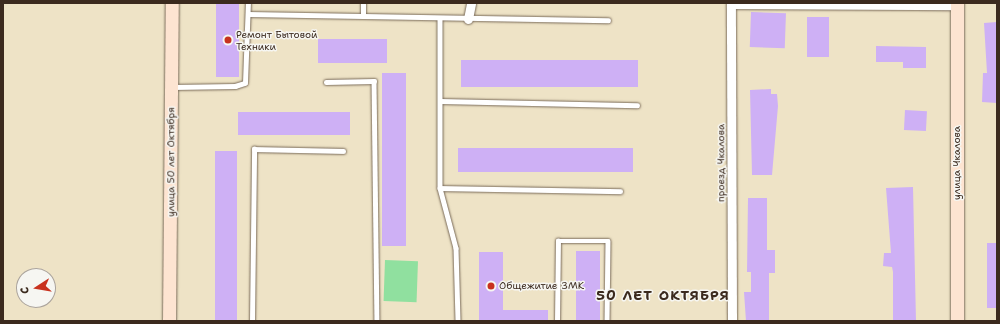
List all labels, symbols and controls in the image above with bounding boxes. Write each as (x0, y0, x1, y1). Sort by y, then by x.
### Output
place label: Ремонт Бытовой Техники (236, 28, 318, 52)
marker: Ремонт Бытовой Техники (223, 35, 233, 45)
street label: улица 50 лет Октября (165, 107, 177, 217)
street label: проезд Чкалова (715, 124, 727, 202)
street label: улица Чкалова (951, 126, 963, 200)
north arrow (16, 268, 56, 308)
place label: Общежитие 3МК (499, 280, 584, 292)
marker: Общежитие 3МК (486, 281, 496, 291)
text: С (17, 286, 33, 295)
district label: 50 ЛЕТ ОКТЯБРЯ (596, 287, 730, 303)

